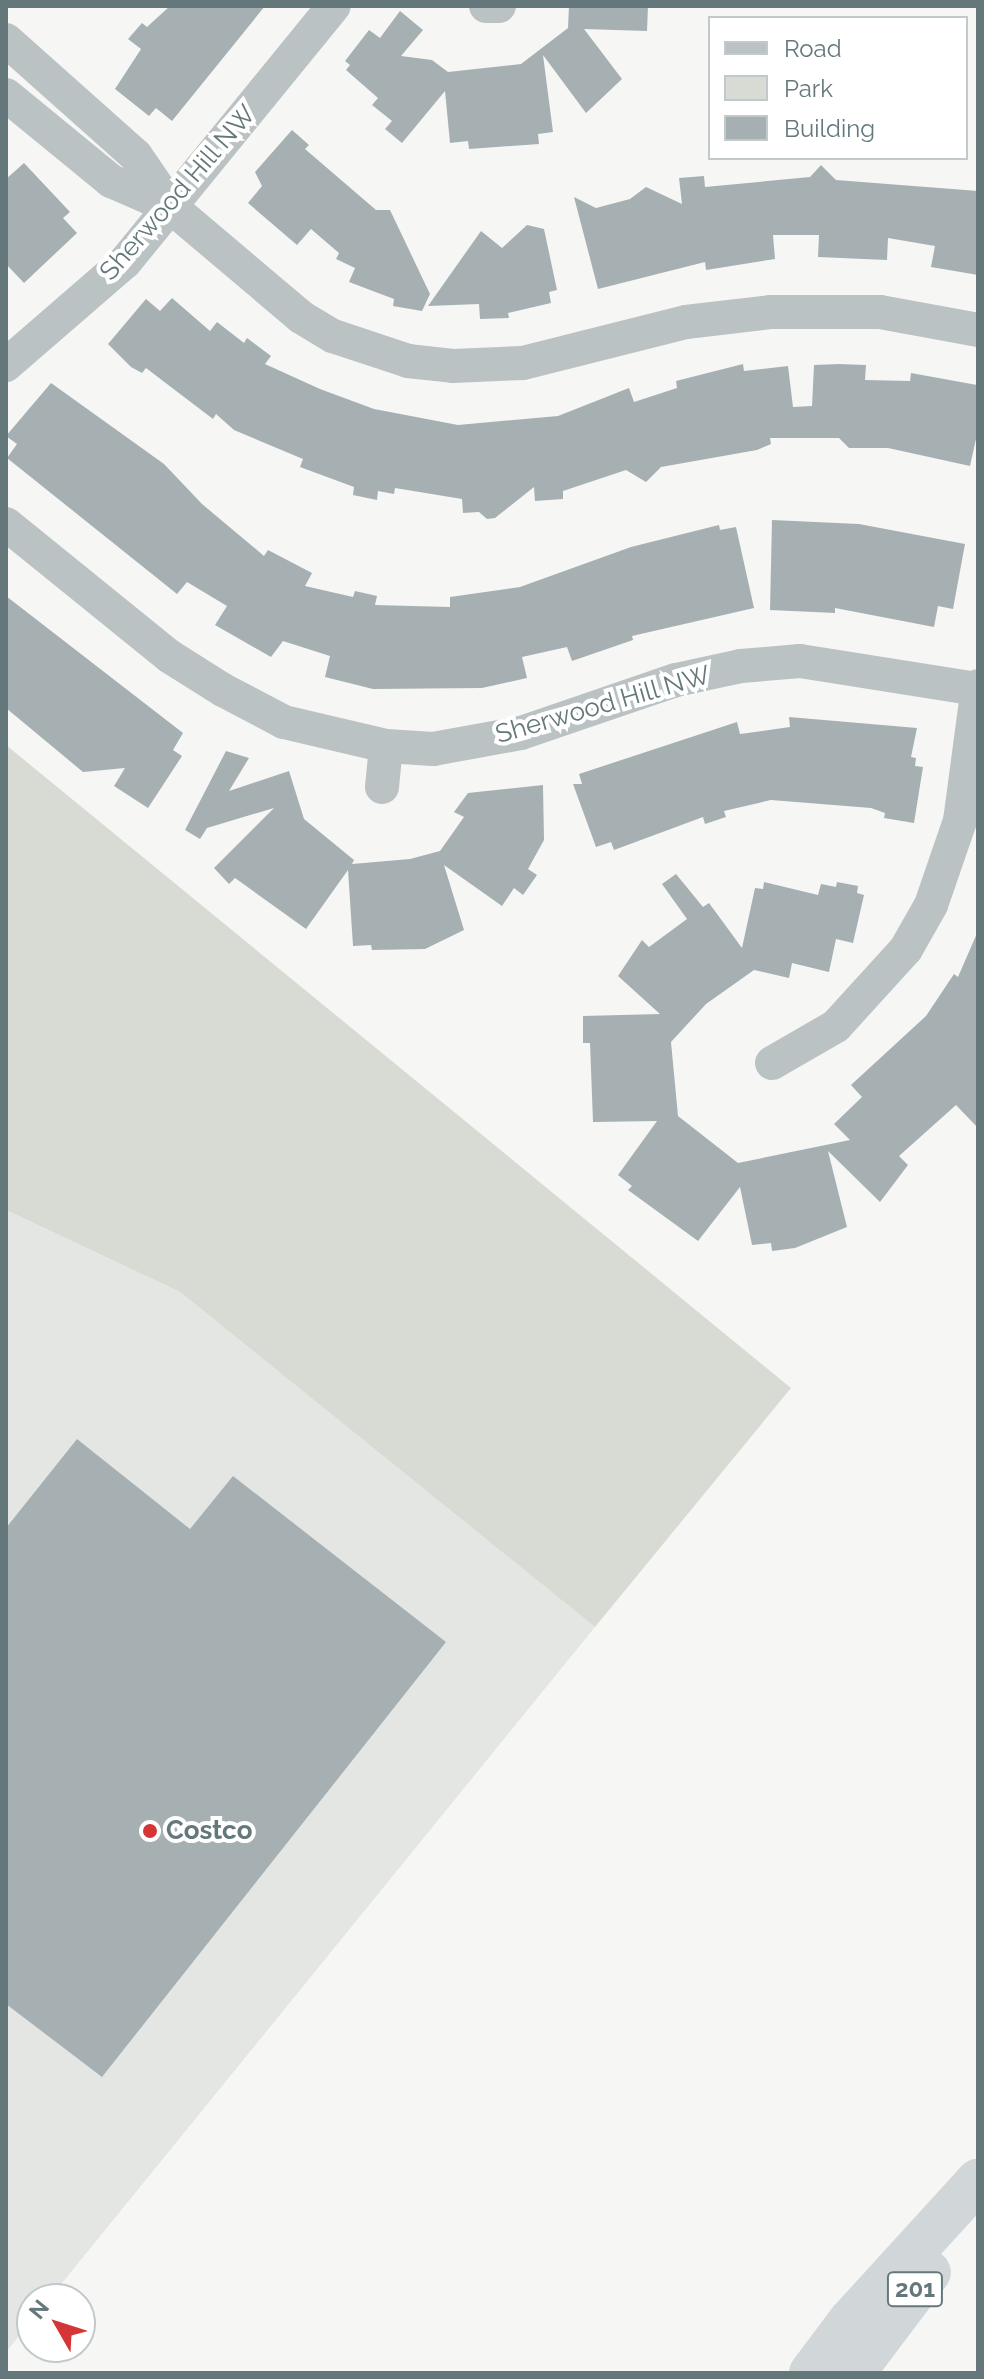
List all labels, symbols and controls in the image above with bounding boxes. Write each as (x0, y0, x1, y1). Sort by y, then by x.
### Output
legend (708, 16, 968, 160)
text: Road (784, 34, 842, 63)
text: Park (784, 74, 833, 103)
street label: Sherwood Hill NW (93, 99, 263, 287)
text: Building (784, 114, 875, 143)
street label: Sherwood Hill NW (492, 659, 714, 751)
place label: Costco (166, 1815, 252, 1847)
marker: Costco (141, 1822, 159, 1840)
road number: 201 (885, 2269, 945, 2309)
north arrow (16, 2283, 96, 2363)
text: N (24, 2294, 54, 2324)

